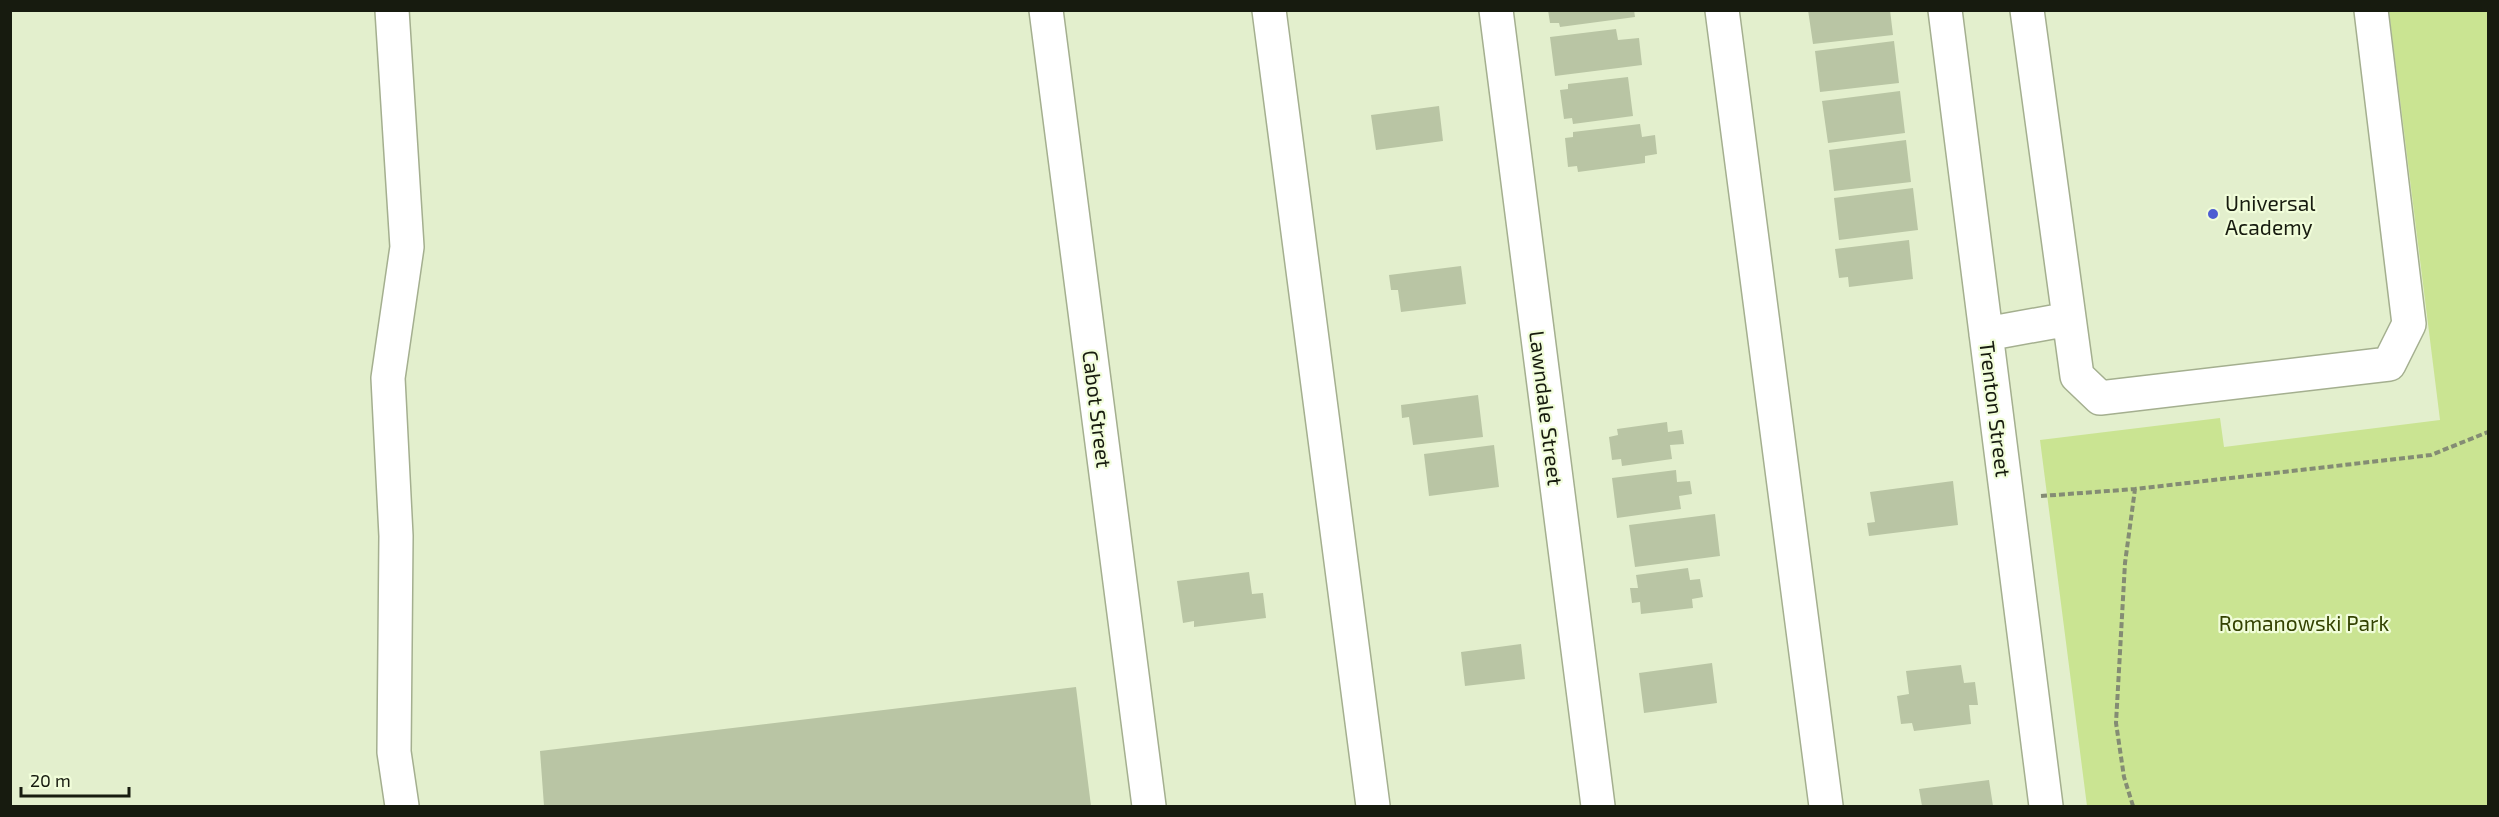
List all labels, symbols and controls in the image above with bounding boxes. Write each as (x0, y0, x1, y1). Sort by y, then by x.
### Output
place label: Universal Academy (2225, 190, 2316, 239)
marker: Universal Academy (2206, 207, 2220, 221)
street label: Lawndale Street (1525, 329, 1569, 487)
street label: Trenton Street (1975, 339, 2017, 479)
street label: Cabot Street (1078, 349, 1118, 469)
park label: Romanowski Park (2219, 610, 2389, 635)
scale bar (21, 760, 129, 798)
text: 20 m (30, 769, 71, 791)

